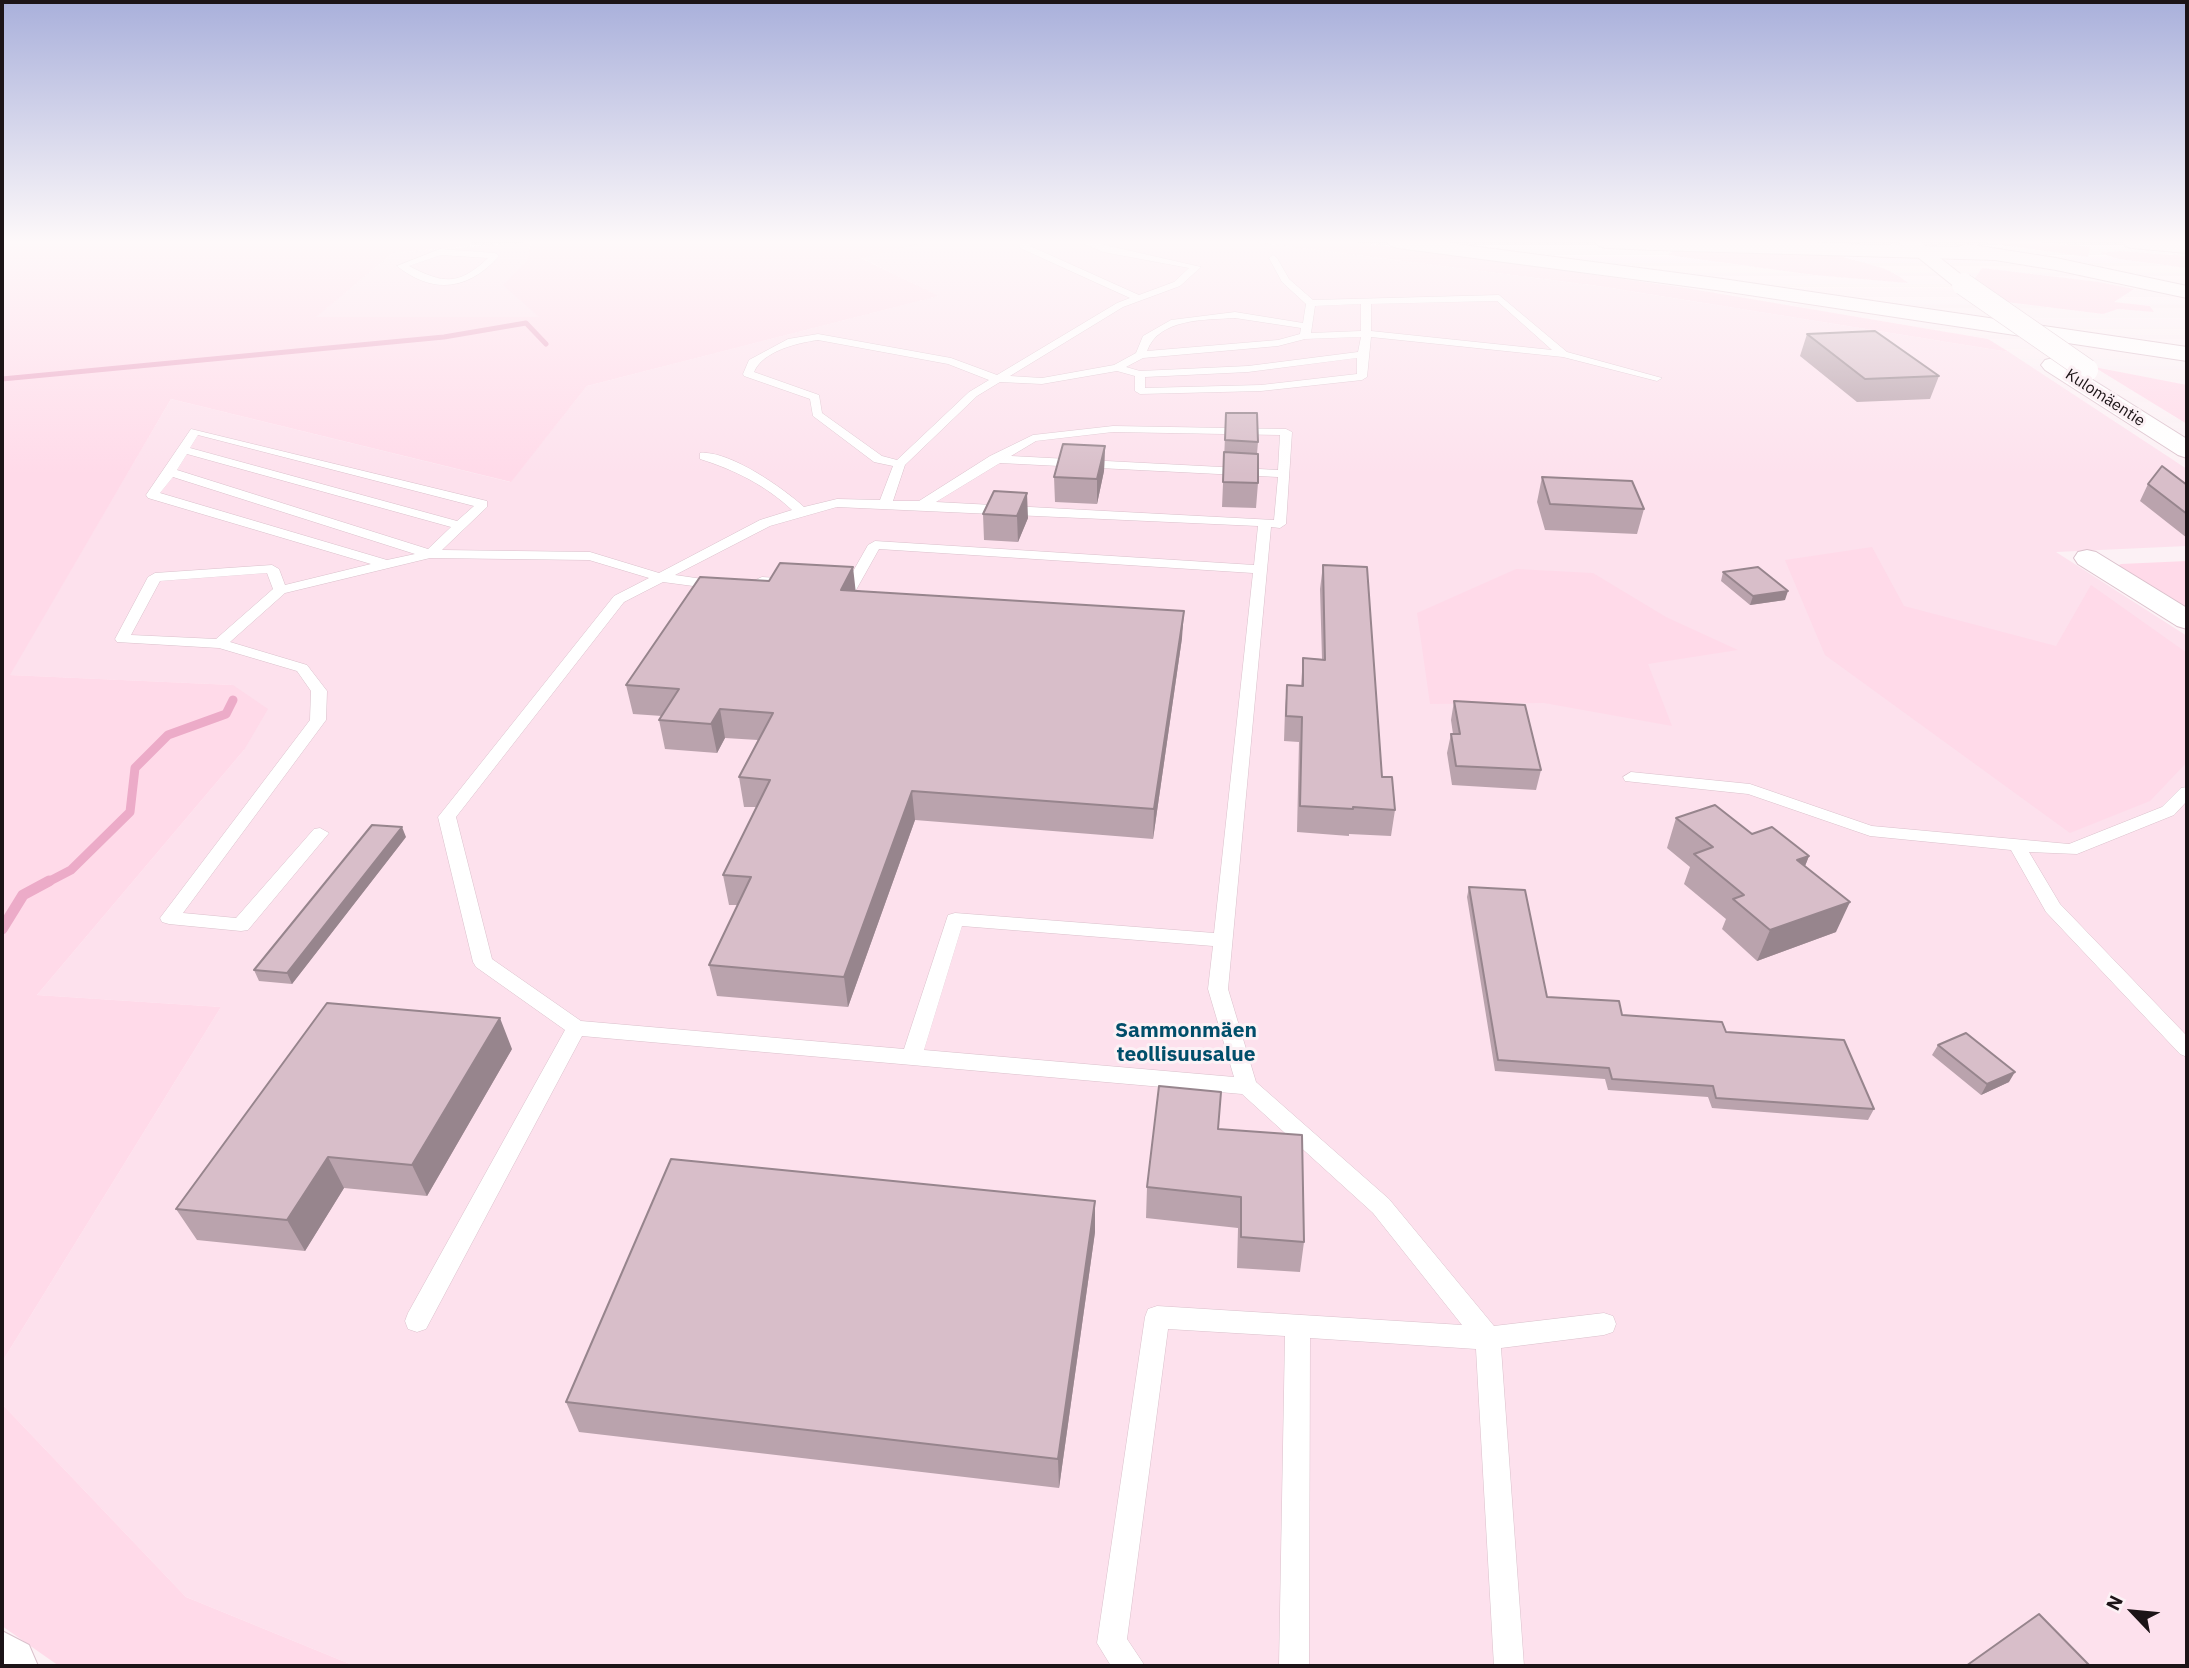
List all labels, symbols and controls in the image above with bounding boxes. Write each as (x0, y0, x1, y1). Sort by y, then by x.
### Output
street label: Kulomäentie (2062, 365, 2148, 431)
district label: Sammonmäen teollisuusalue (1115, 1018, 1257, 1068)
north arrow (2098, 1577, 2168, 1647)
text: N (2100, 1591, 2128, 1614)

